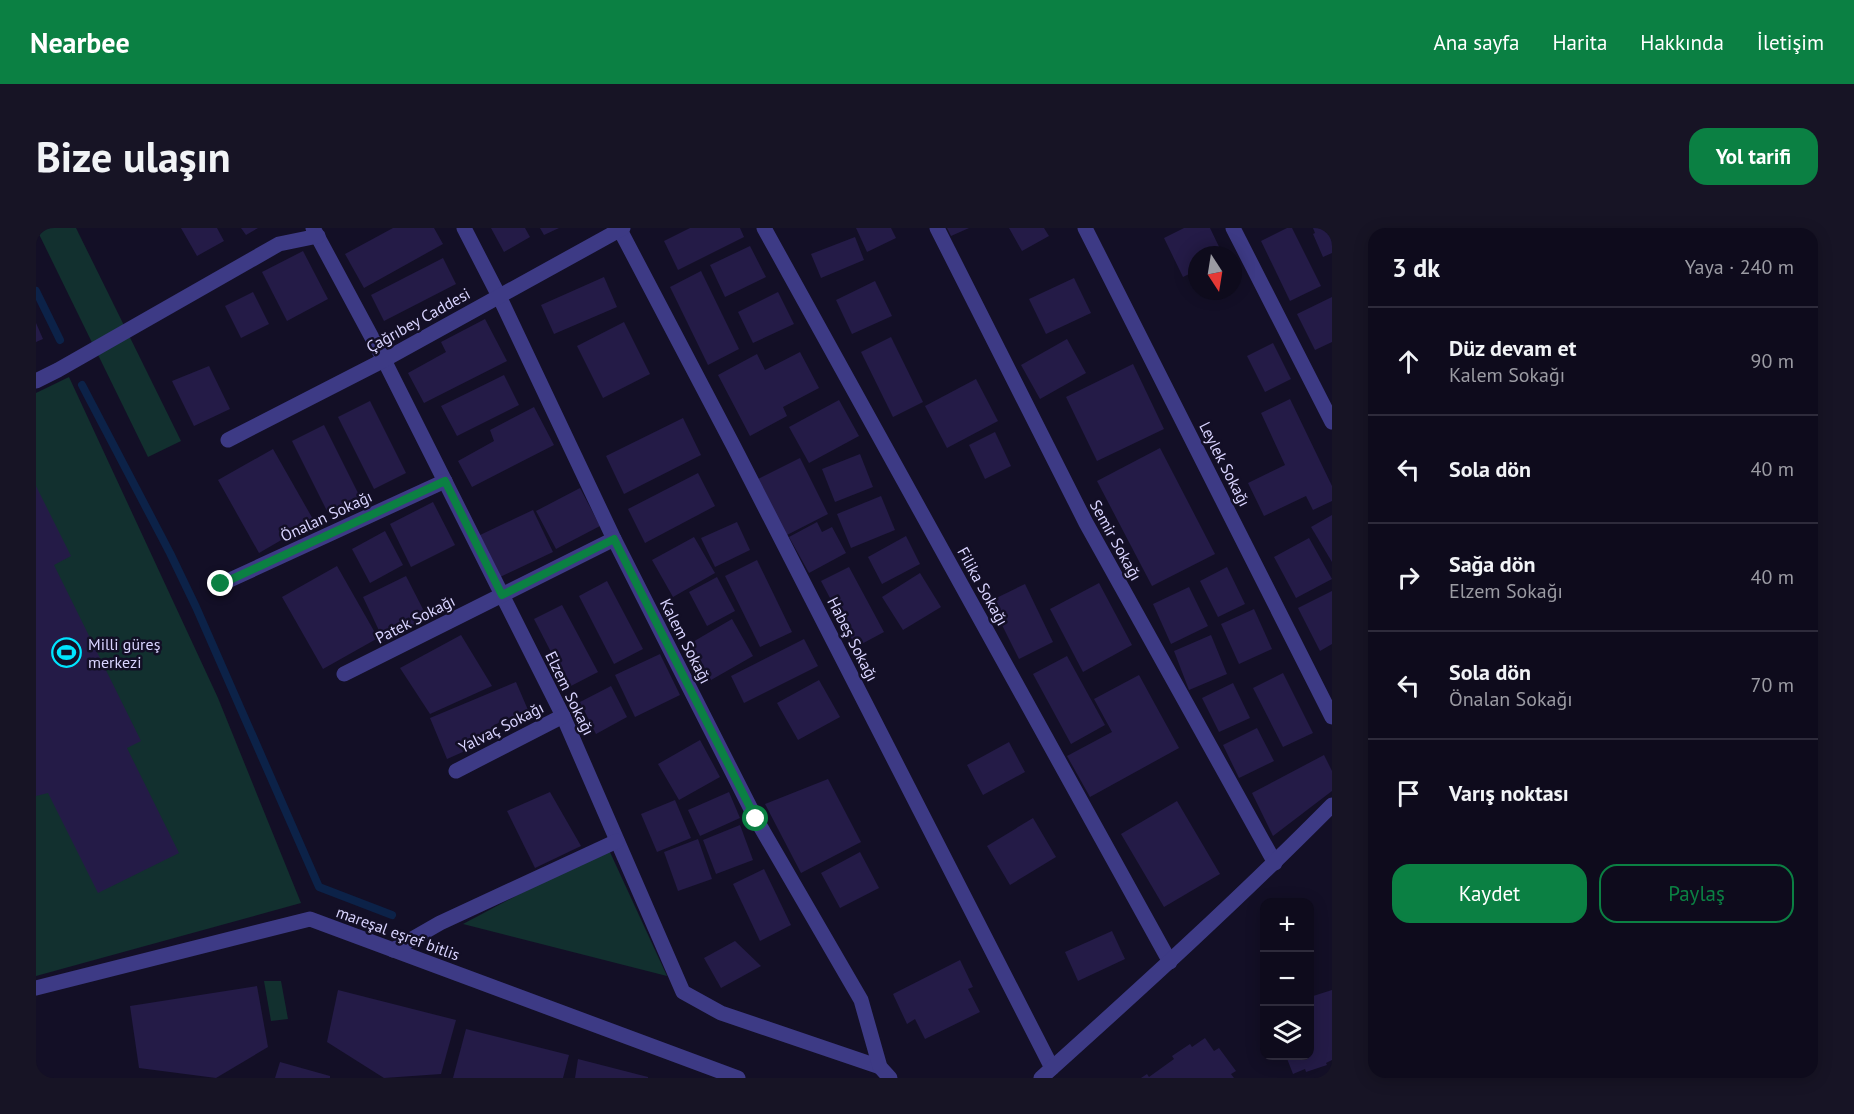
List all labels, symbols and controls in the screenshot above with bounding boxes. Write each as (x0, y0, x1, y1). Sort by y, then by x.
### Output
text: Nearbee (30, 24, 130, 61)
text: Ana sayfa (1434, 29, 1519, 56)
text: Harita (1552, 29, 1607, 56)
text: Hakkında (1640, 29, 1724, 56)
text: İletişim (1757, 29, 1824, 56)
button: Yol tarifi (1689, 128, 1818, 185)
text: Bize ulaşın (36, 129, 231, 184)
north arrow (1188, 246, 1242, 300)
text: 3 dk (1392, 251, 1440, 284)
text: Yaya · 240 m (1685, 254, 1794, 280)
street label: Çağrıbey Caddesi (362, 283, 474, 357)
text: Düz devam et (1449, 334, 1576, 362)
icon: ahead (1392, 345, 1425, 378)
text: 90 m (1751, 348, 1794, 374)
text: Kalem Sokağı (1449, 362, 1565, 388)
street label: Leylek Sokağı (1195, 418, 1255, 510)
icon: left (1392, 453, 1425, 486)
text: Sola dön (1449, 455, 1531, 483)
text: 40 m (1751, 456, 1794, 482)
street label: Önalan Sokağı (277, 486, 375, 546)
street label: Semir Sokağı (1086, 496, 1146, 584)
street label: Filika Sokağı (953, 543, 1013, 629)
text: Sağa dön (1449, 550, 1536, 578)
icon: right (1392, 561, 1425, 594)
text: 40 m (1751, 564, 1794, 590)
route end (207, 570, 233, 596)
text: Elzem Sokağı (1449, 578, 1563, 604)
street label: Patek Sokağı (372, 590, 458, 648)
street label: Habeş Sokağı (823, 593, 883, 685)
street label: Kalem Sokağı (656, 595, 716, 687)
place label: Milli güreş merkezi (88, 634, 161, 672)
sports icon: Milli güreş merkezi (51, 637, 83, 669)
street label: Elzem Sokağı (541, 648, 599, 738)
text: Sola dön (1449, 658, 1531, 686)
icon: left (1392, 669, 1425, 702)
text: 70 m (1751, 672, 1794, 698)
text: Önalan Sokağı (1449, 686, 1573, 712)
street label: Yalvaç Sokağı (455, 697, 547, 757)
icon: arrive (1392, 777, 1425, 810)
text: Varış noktası (1449, 779, 1569, 807)
route start (742, 805, 768, 831)
button: Kaydet (1392, 864, 1587, 923)
button: Paylaş (1599, 864, 1794, 923)
map controls (1260, 898, 1314, 1060)
button: + (1260, 898, 1314, 952)
street label: mareşal eşref bitlis (334, 901, 463, 965)
button: − (1260, 952, 1314, 1006)
button: layers (1260, 1006, 1314, 1060)

